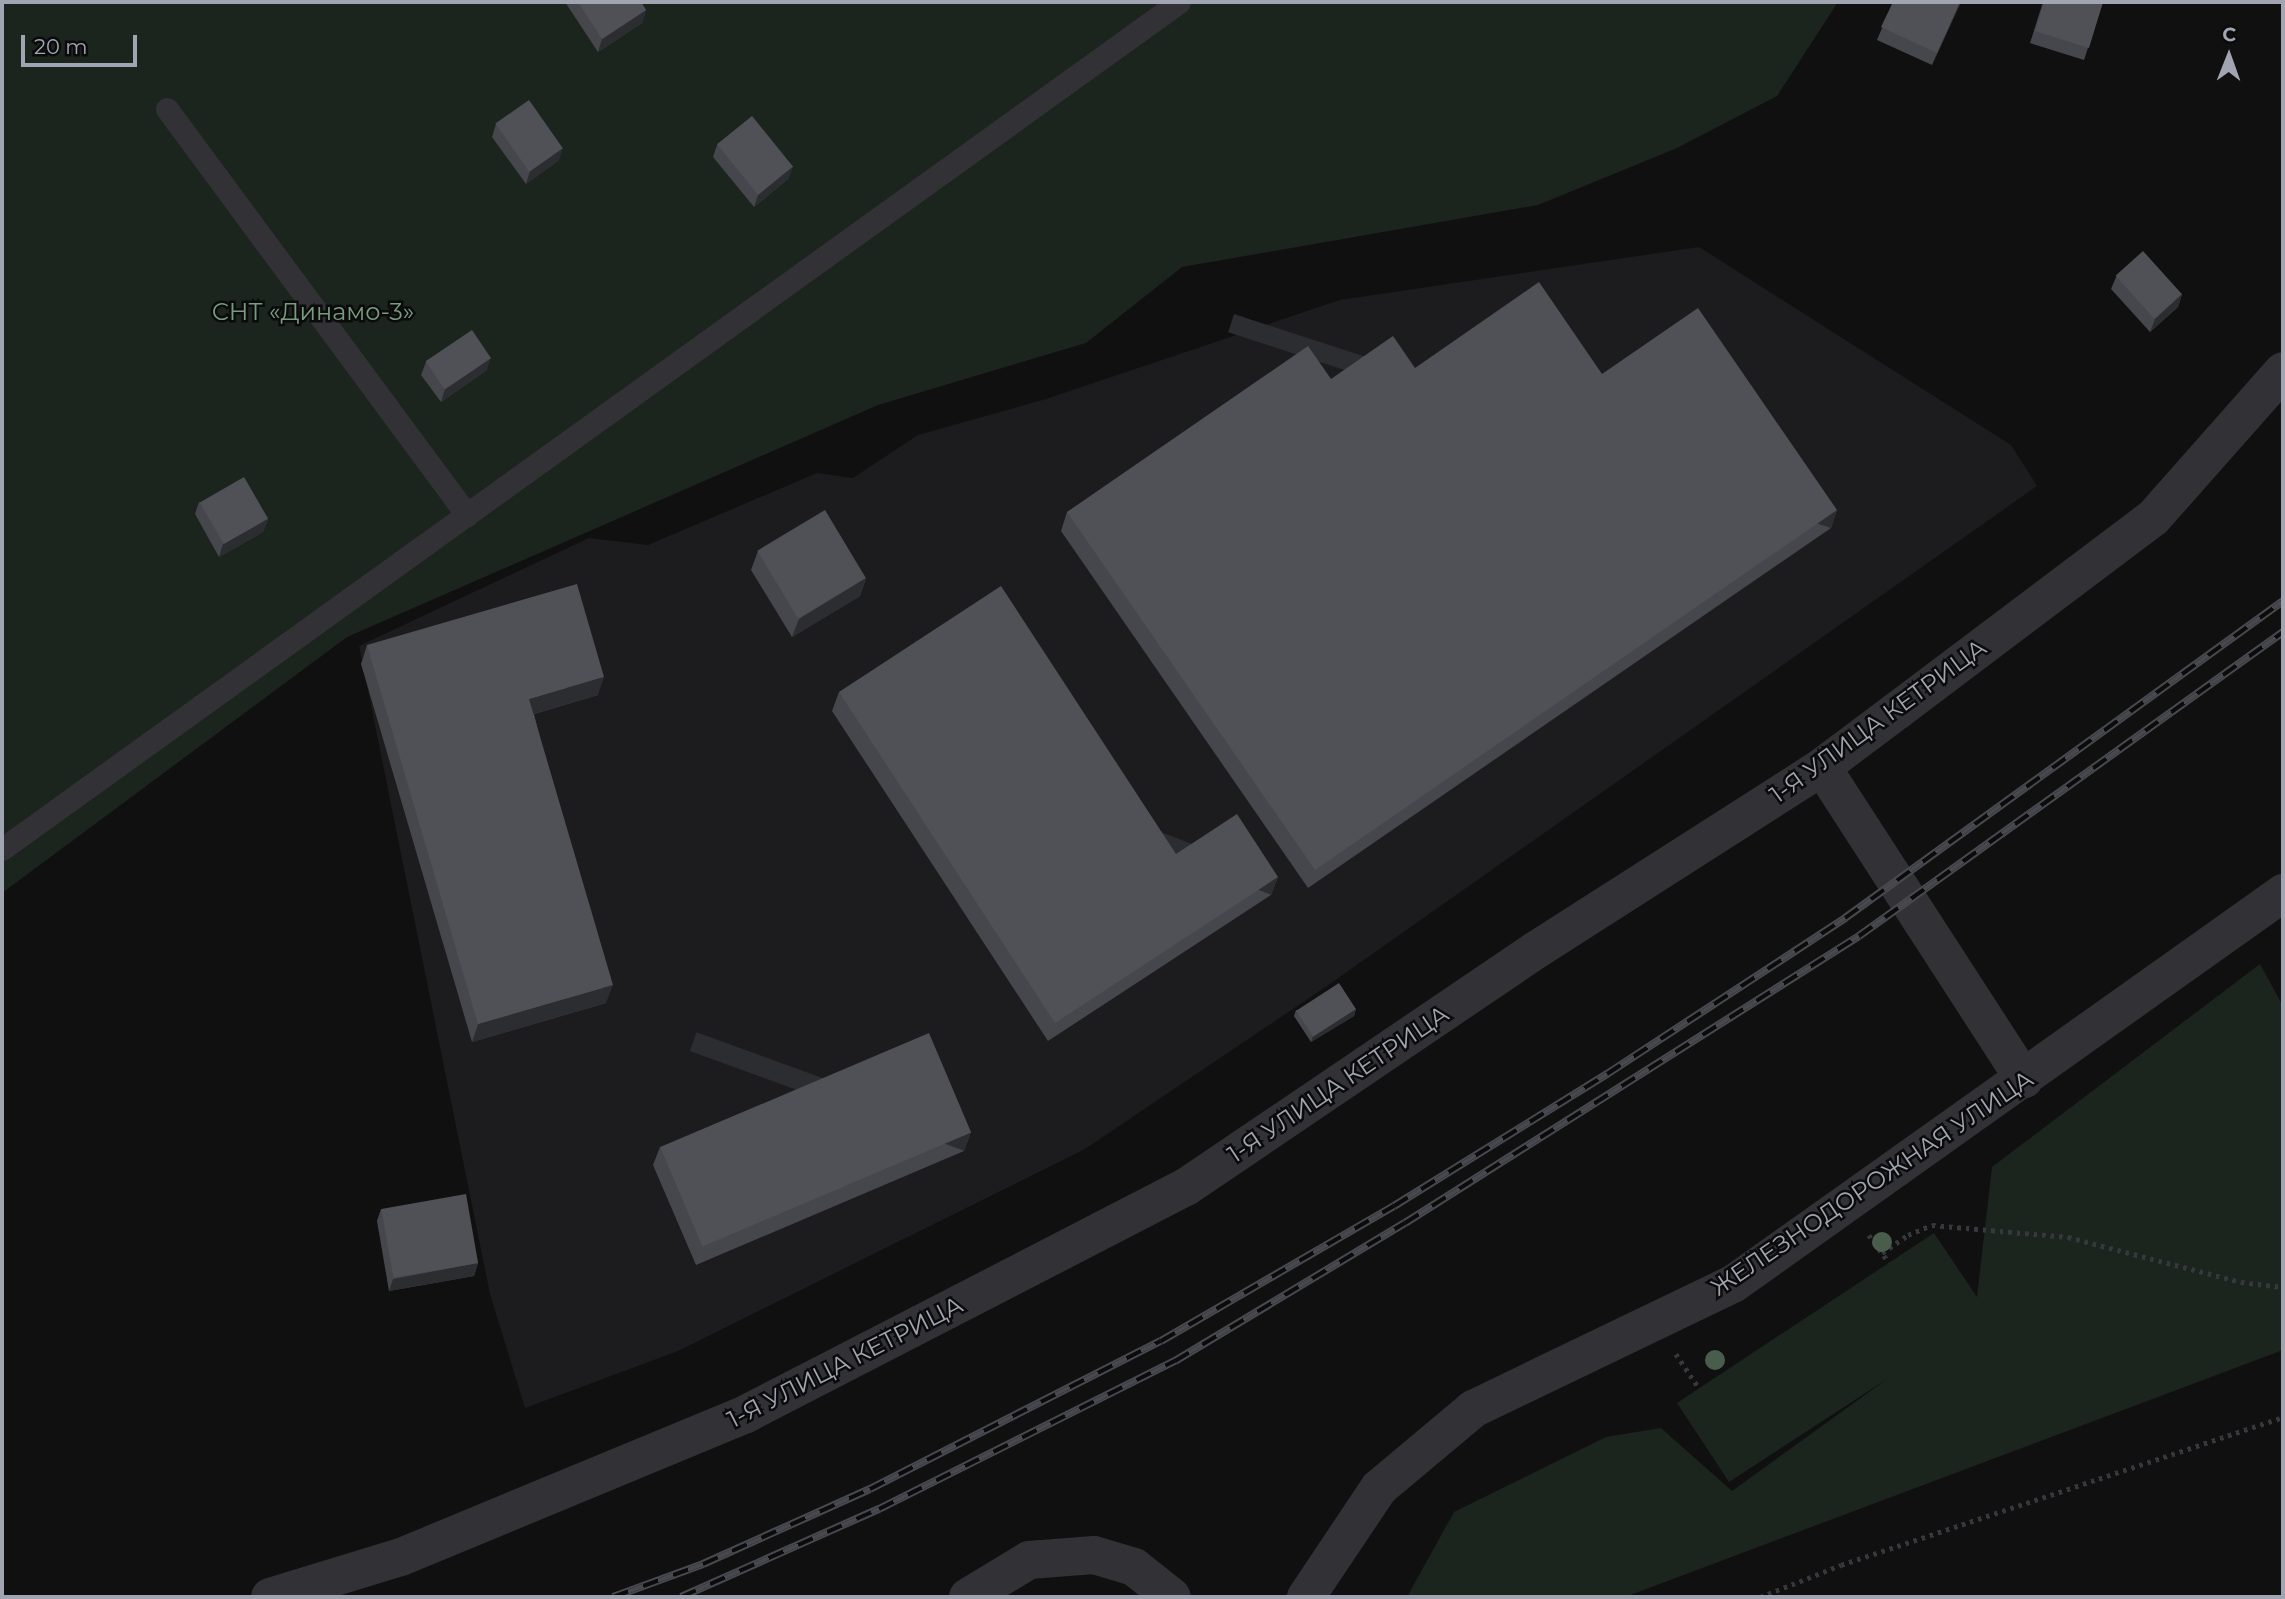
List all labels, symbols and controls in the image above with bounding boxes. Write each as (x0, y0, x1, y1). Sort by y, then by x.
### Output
scale bar (24, 21, 140, 65)
north arrow (2194, 21, 2264, 91)
text: С (2222, 23, 2236, 46)
text: 20 m (34, 34, 88, 59)
park label: СНТ «Динамо-3» (212, 298, 414, 326)
street label: 1-Я УЛИЦА КЕТРИЦА (1764, 633, 1992, 809)
street label: 1-Я УЛИЦА КЕТРИЦА (1222, 999, 1454, 1169)
street label: ЖЕЛЕЗНОДОРОЖНАЯ УЛИЦА (1705, 1064, 2039, 1302)
street label: 1-Я УЛИЦА КЕТРИЦА (723, 1290, 967, 1434)

